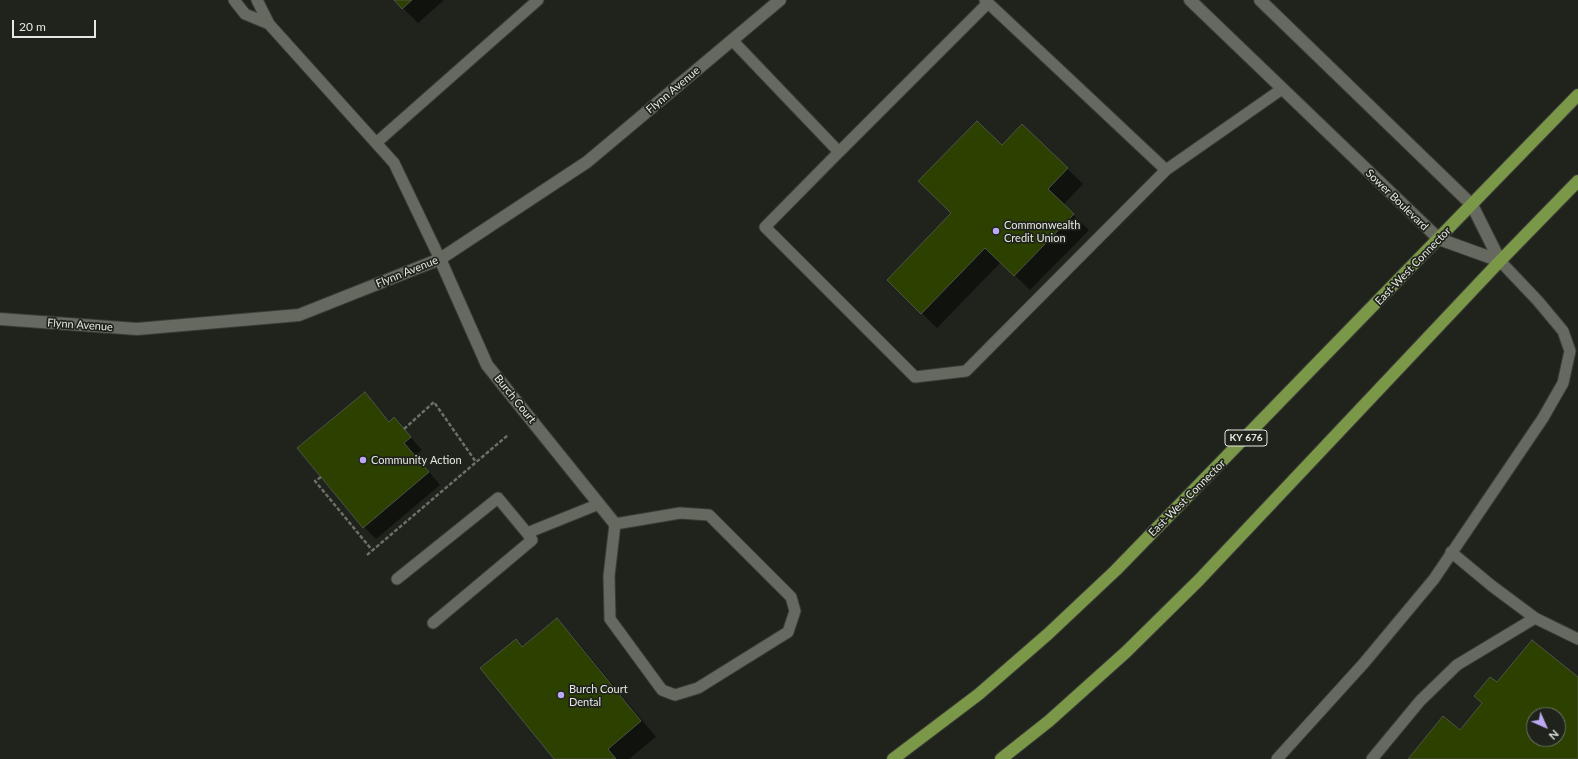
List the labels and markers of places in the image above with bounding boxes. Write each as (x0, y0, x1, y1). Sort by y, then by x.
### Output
place label: Commonwealth Credit Union (1004, 218, 1080, 244)
marker: Commonwealth Credit Union (991, 226, 1001, 236)
place label: Community Action (371, 453, 462, 467)
marker: Community Action (358, 455, 368, 465)
place label: Burch Court Dental (569, 682, 628, 708)
marker: Burch Court Dental (556, 690, 566, 700)

